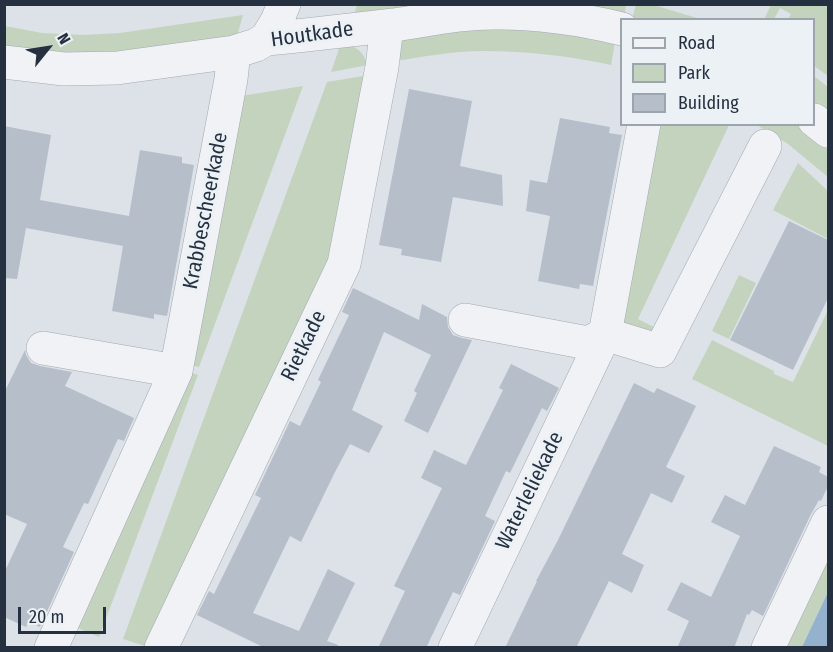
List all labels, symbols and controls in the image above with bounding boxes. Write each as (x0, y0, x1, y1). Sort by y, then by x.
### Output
street label: Houtkade (269, 17, 355, 53)
north arrow (18, 18, 78, 78)
legend (620, 18, 815, 126)
text: N (53, 30, 75, 48)
text: Road (678, 32, 715, 54)
text: Park (678, 62, 710, 84)
text: Building (678, 92, 739, 114)
street label: Krabbescheerkade (178, 130, 234, 292)
street label: Rietkade (276, 307, 332, 385)
street label: Waterleliekade (491, 428, 569, 554)
scale bar (21, 595, 110, 633)
text: 20 m (29, 606, 64, 628)

